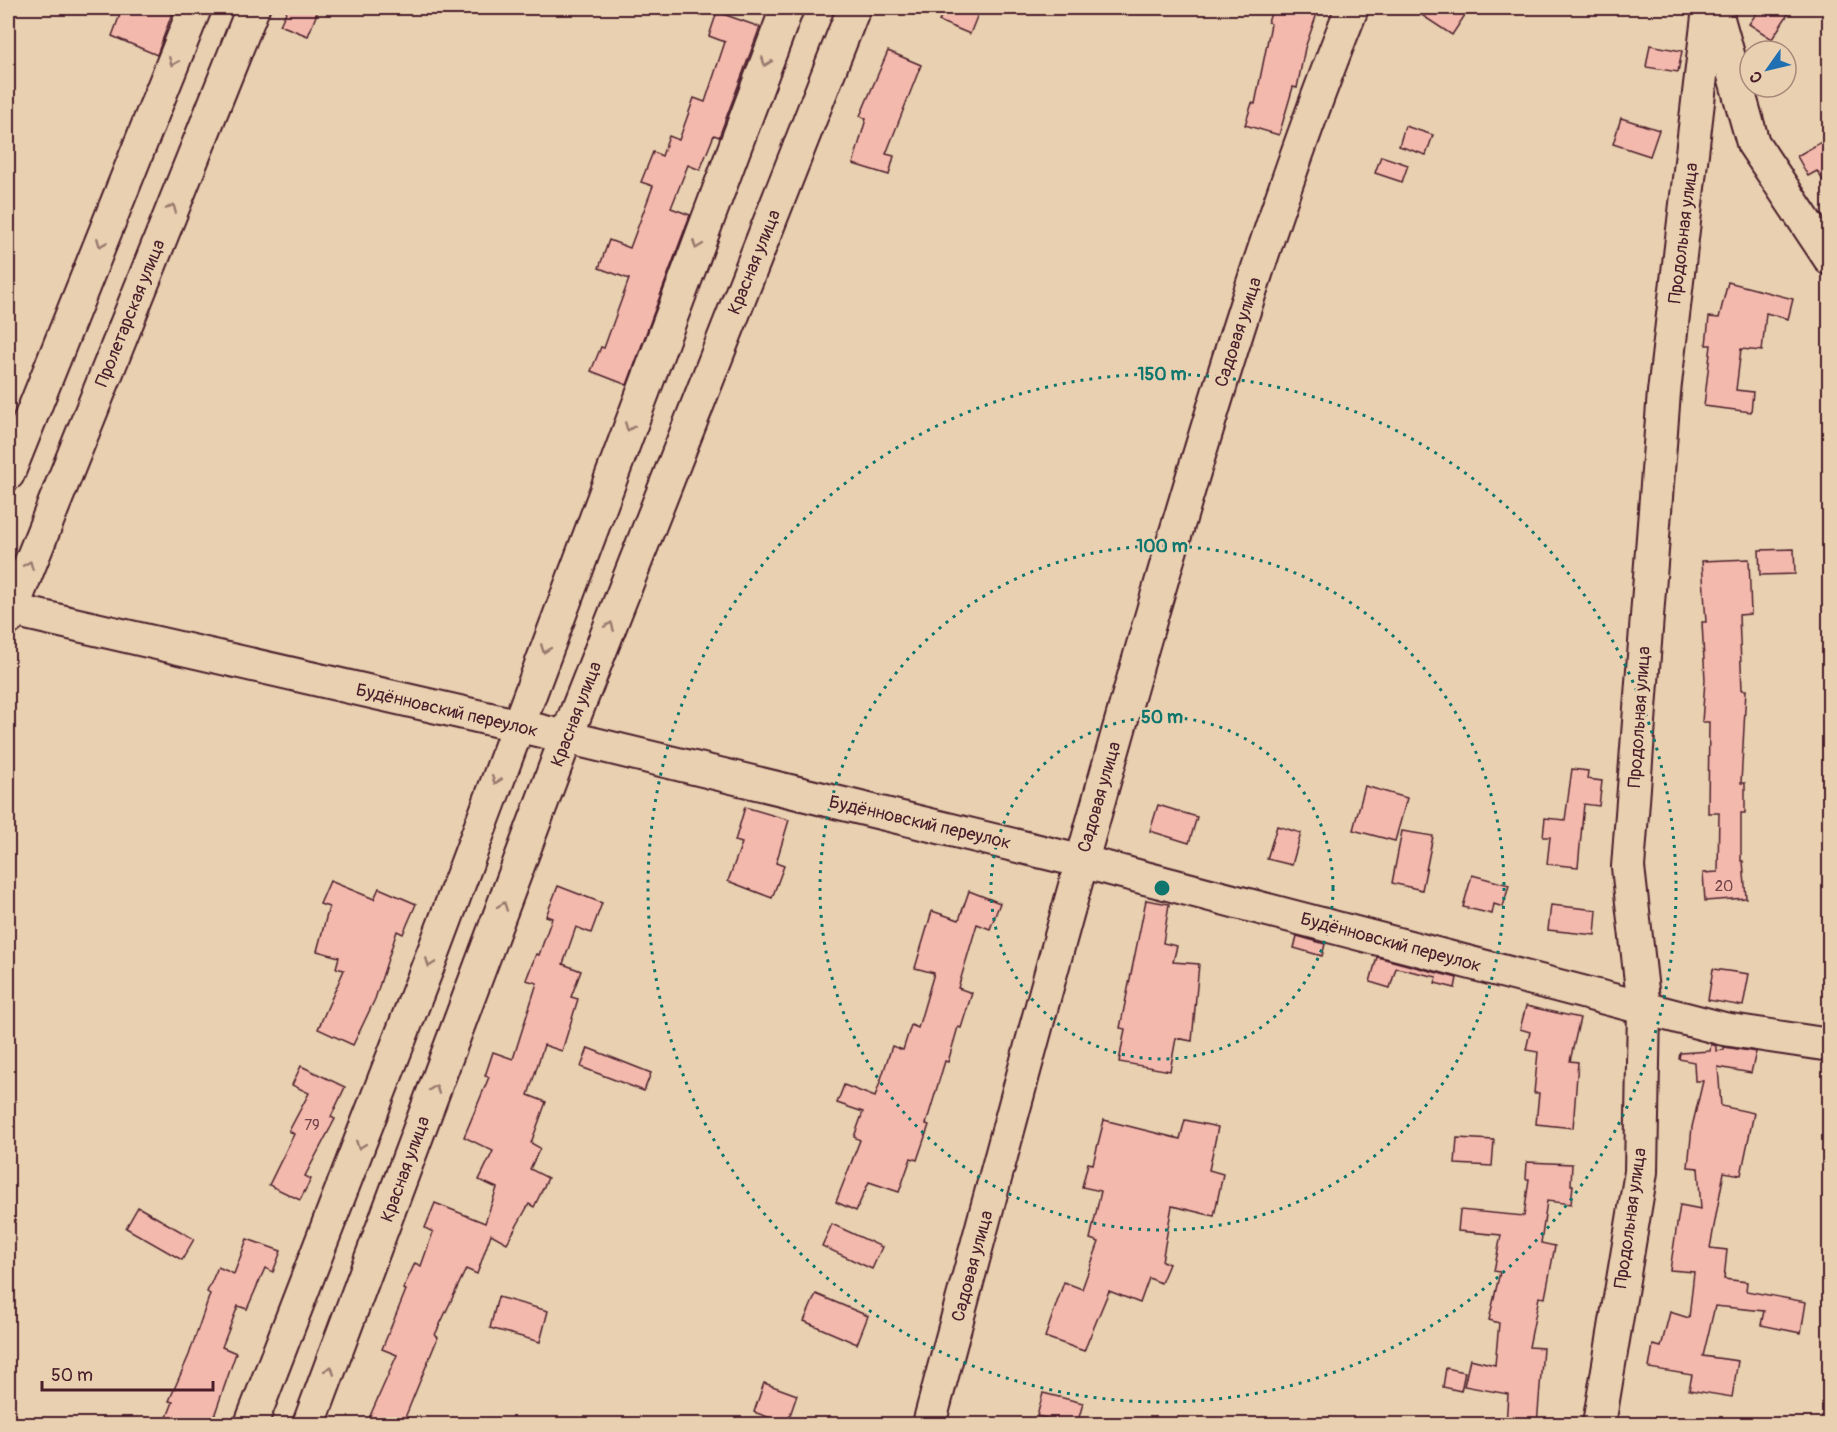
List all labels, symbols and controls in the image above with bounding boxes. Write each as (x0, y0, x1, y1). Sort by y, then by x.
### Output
north arrow (1738, 39, 1798, 99)
one-way arrow (168, 56, 180, 67)
one-way arrow (761, 56, 773, 67)
text: С (1745, 67, 1767, 87)
street label: Продольная улица (1663, 161, 1704, 305)
one-way arrow (165, 204, 177, 215)
street label: Красная улица (723, 206, 786, 318)
street label: Пролетарская улица (90, 236, 171, 390)
one-way arrow (95, 237, 108, 247)
one-way arrow (692, 239, 705, 250)
street label: Садовая улица (1210, 274, 1267, 390)
text: 150 m (1138, 363, 1187, 386)
one-way arrow (623, 421, 636, 432)
text: 100 m (1136, 535, 1188, 558)
one-way arrow (22, 560, 34, 571)
one-way arrow (603, 621, 615, 632)
one-way arrow (540, 643, 552, 654)
street label: Продольная улица (1623, 646, 1656, 789)
street label: Красная улица (546, 658, 607, 770)
street label: Будённовский переулок (354, 678, 540, 743)
text: 50 m (1141, 706, 1183, 729)
street label: Садовая улица (1073, 739, 1126, 855)
one-way arrow (491, 774, 504, 785)
street label: Будённовский переулок (827, 790, 1013, 855)
house number: 20 (1715, 877, 1733, 896)
centre of rings (1152, 878, 1172, 898)
one-way arrow (496, 901, 508, 912)
street label: Будённовский переулок (1298, 907, 1484, 978)
one-way arrow (424, 957, 437, 968)
one-way arrow (428, 1084, 440, 1095)
street label: Красная улица (376, 1113, 435, 1225)
house number: 79 (304, 1116, 320, 1135)
one-way arrow (354, 1139, 367, 1150)
street label: Продольная улица (1609, 1146, 1652, 1290)
street label: Садовая улица (947, 1208, 998, 1324)
scale bar (42, 1354, 213, 1392)
text: 50 m (51, 1364, 93, 1387)
one-way arrow (323, 1365, 336, 1376)

